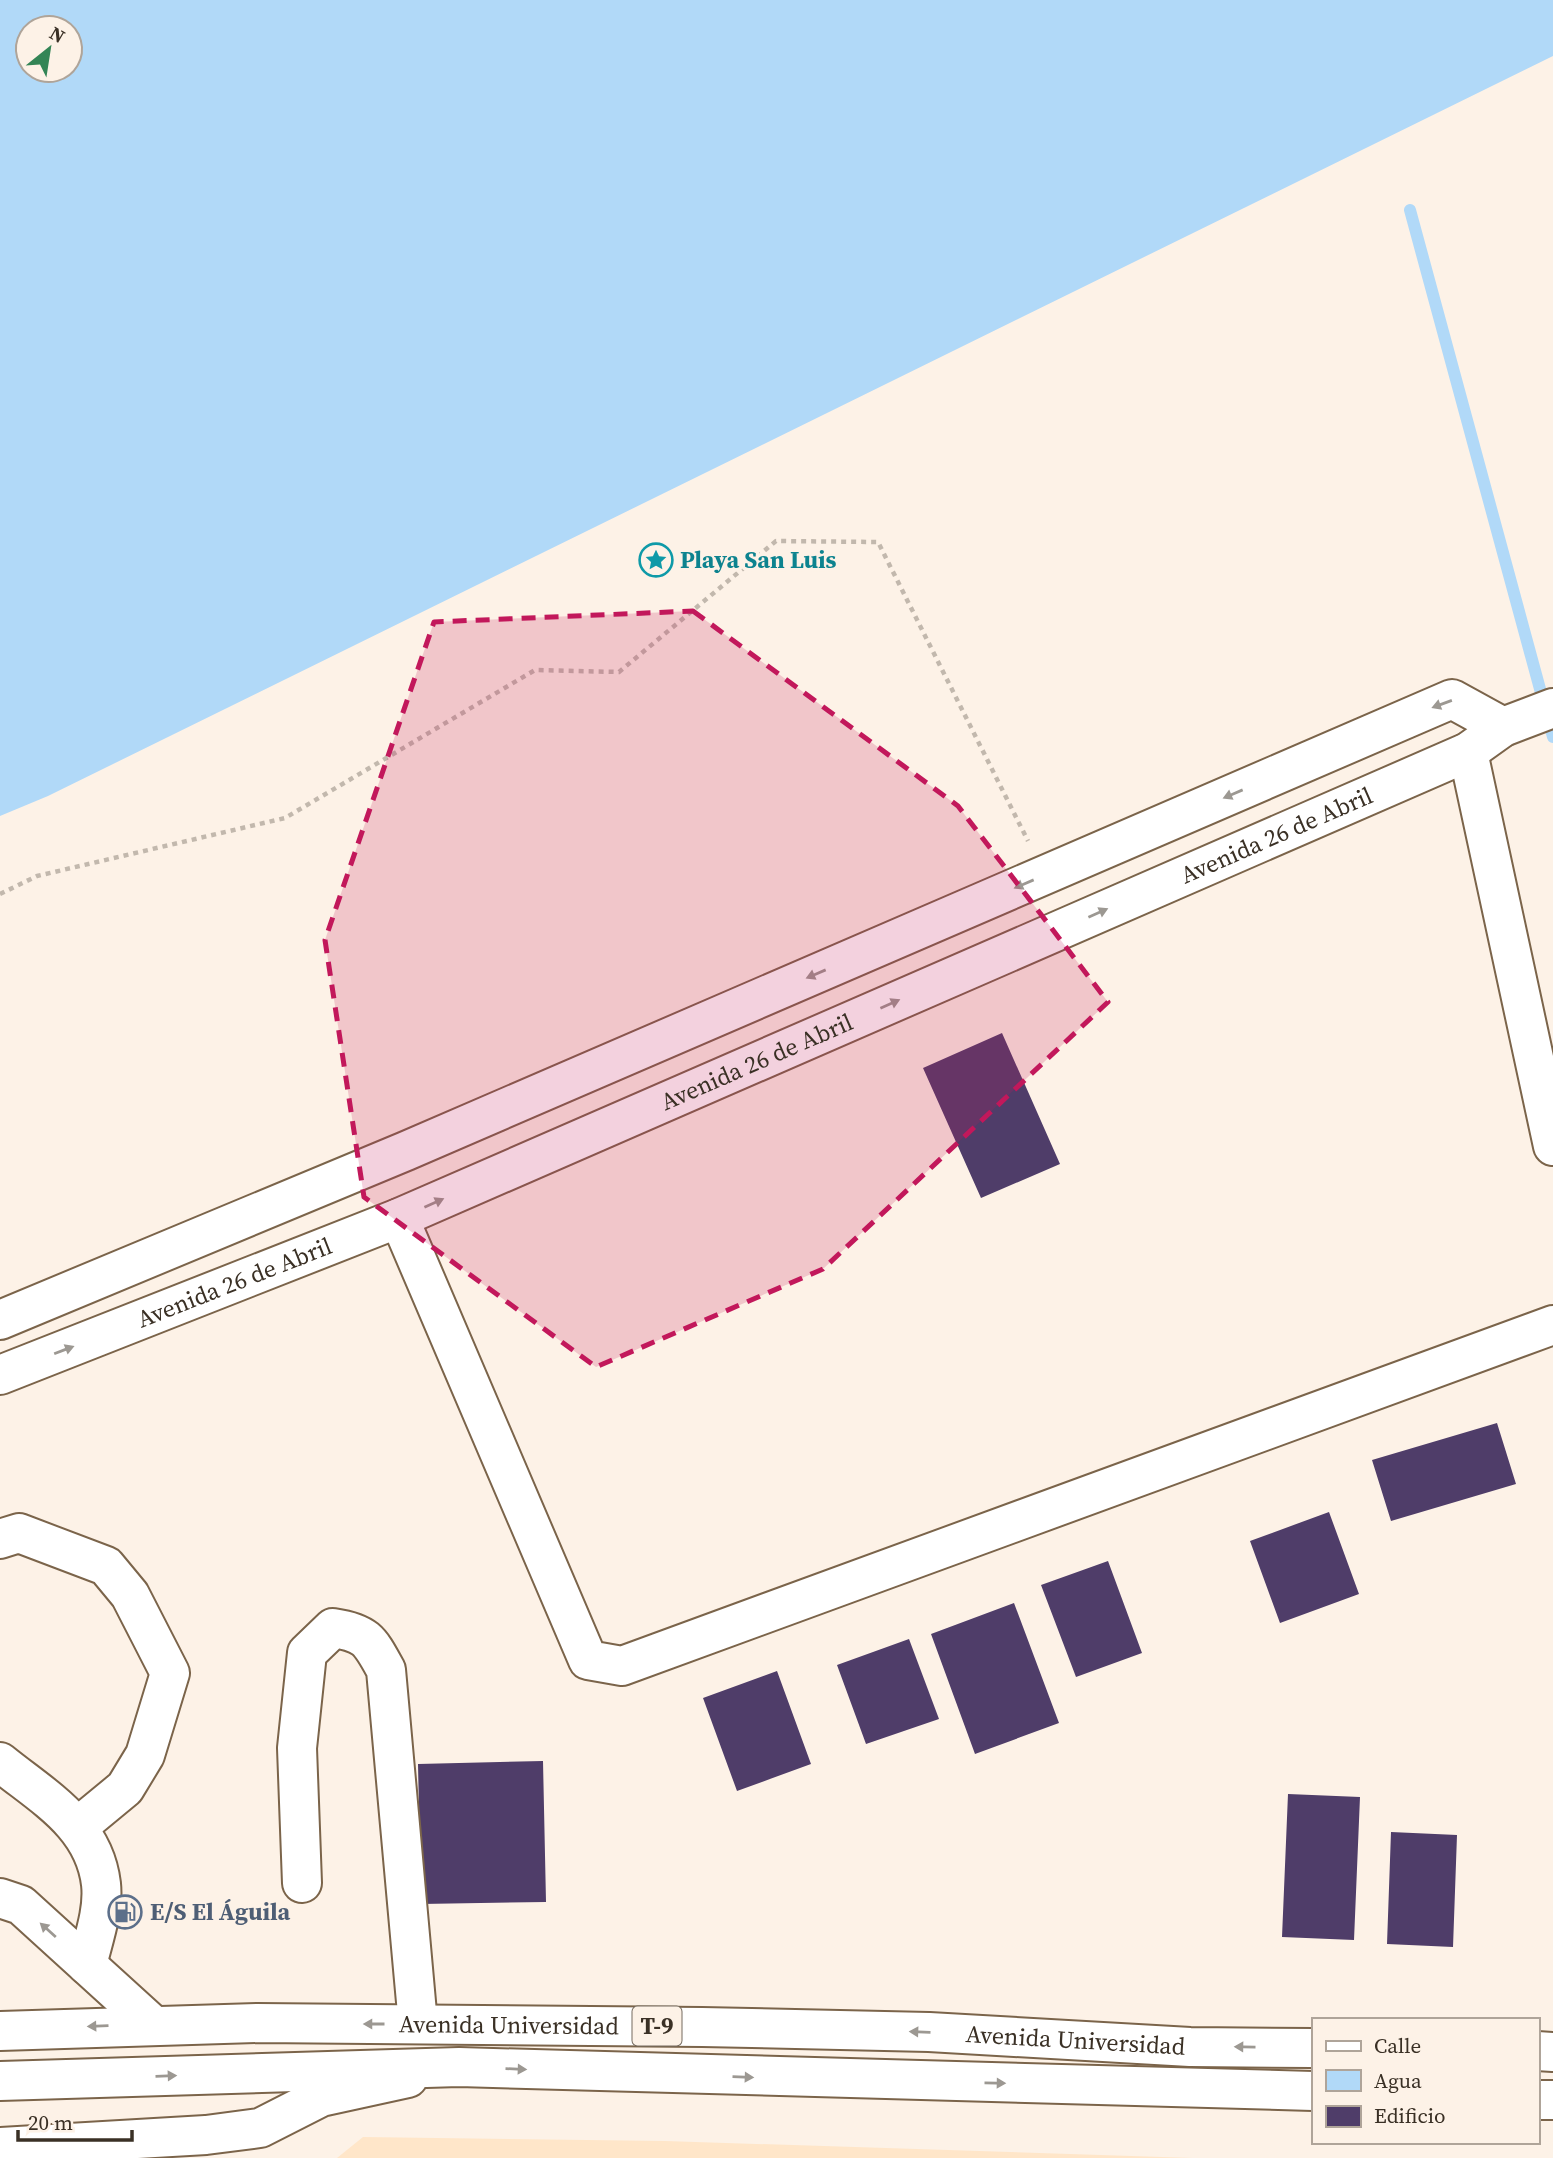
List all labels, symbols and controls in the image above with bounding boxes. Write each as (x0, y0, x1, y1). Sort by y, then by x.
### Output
north arrow (14, 14, 84, 84)
text: N (45, 20, 70, 49)
place icon: Playa San Luis (637, 541, 675, 579)
place label: Playa San Luis (680, 543, 837, 576)
one-way arrow (1431, 699, 1452, 710)
street label: Avenida 26 de Abril (1175, 779, 1378, 891)
one-way arrow (1223, 789, 1244, 800)
one-way arrow (1014, 879, 1035, 890)
one-way arrow (1088, 907, 1109, 918)
one-way arrow (805, 969, 826, 980)
one-way arrow (880, 998, 900, 1010)
street label: Avenida 26 de Abril (655, 1005, 858, 1118)
one-way arrow (424, 1197, 445, 1208)
street label: Avenida 26 de Abril (132, 1229, 336, 1335)
one-way arrow (53, 1345, 74, 1356)
fuel station icon: E/S El Águila (106, 1893, 144, 1931)
place label: E/S El Águila (150, 1895, 291, 1928)
one-way arrow (40, 1922, 57, 1938)
street label: Avenida Universidad (399, 2007, 619, 2042)
road number: T-9 (632, 2007, 682, 2046)
street label: Avenida Universidad (965, 2017, 1187, 2063)
one-way arrow (363, 2018, 385, 2030)
legend (1312, 2018, 1539, 2144)
one-way arrow (86, 2020, 108, 2032)
one-way arrow (909, 2026, 931, 2038)
text: Calle (1374, 2031, 1421, 2060)
one-way arrow (1234, 2041, 1256, 2053)
one-way arrow (505, 2063, 527, 2075)
text: Agua (1374, 2066, 1422, 2095)
one-way arrow (155, 2070, 177, 2082)
one-way arrow (733, 2071, 755, 2082)
one-way arrow (985, 2077, 1007, 2089)
scale bar (18, 2098, 131, 2142)
text: Edificio (1374, 2101, 1446, 2130)
text: 20 m (28, 2108, 73, 2137)

